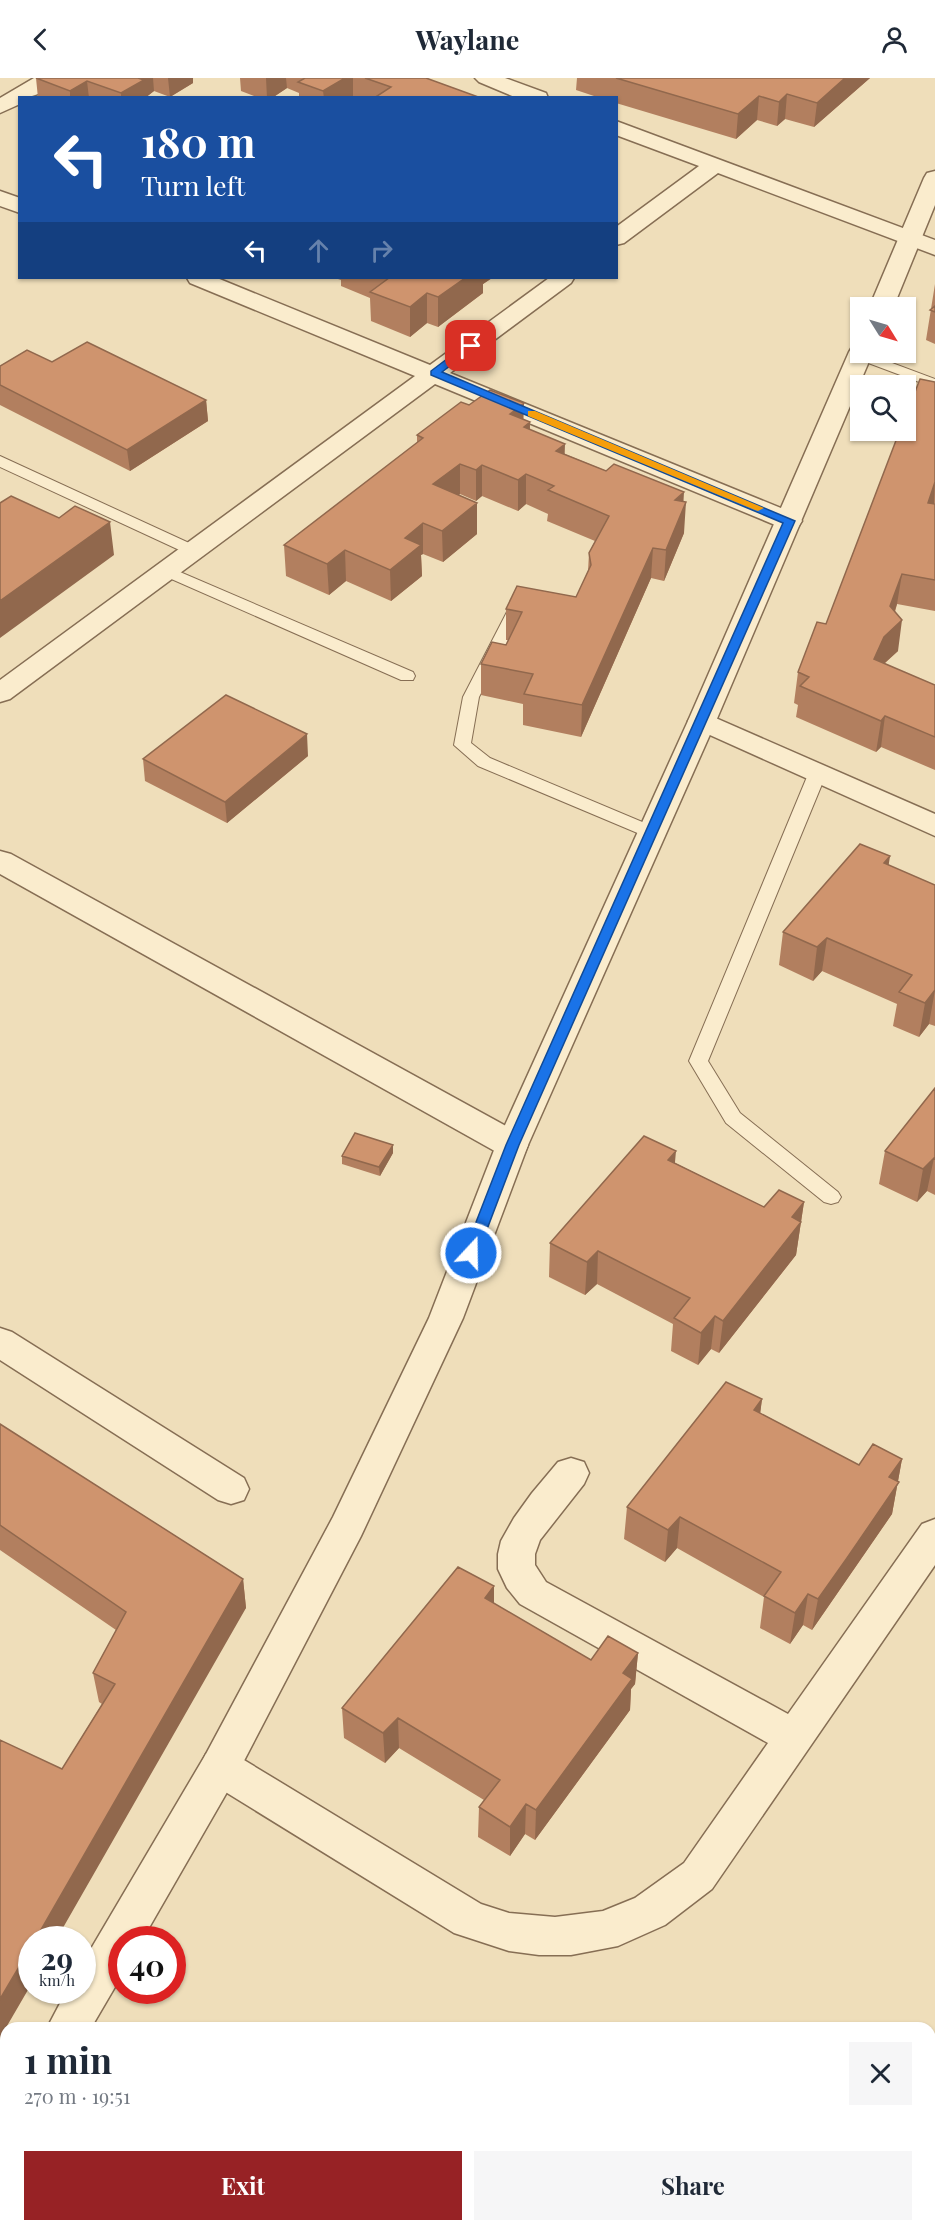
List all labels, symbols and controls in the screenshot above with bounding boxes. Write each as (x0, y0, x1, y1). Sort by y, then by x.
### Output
text: Waylane (416, 21, 519, 57)
icon: back (24, 23, 57, 56)
icon: person (878, 23, 911, 56)
text: 180 m (141, 113, 256, 169)
icon: left (42, 120, 120, 198)
text: Turn left (141, 167, 245, 203)
icon: left (239, 234, 272, 267)
icon: ahead (302, 234, 335, 267)
icon: right (365, 234, 398, 267)
north arrow (850, 297, 916, 363)
map controls (850, 297, 916, 441)
pin (445, 320, 496, 371)
icon: arrive (454, 329, 487, 362)
button: search (850, 375, 916, 441)
position arrow (439, 1221, 503, 1285)
speed limit sign: 40 (108, 1926, 186, 2004)
text: 29 (41, 1938, 73, 1978)
text: km/h (39, 1970, 75, 1990)
text: 1 min (24, 2035, 112, 2083)
button: close (849, 2042, 912, 2105)
text: 270 m · 19:51 (24, 2082, 130, 2109)
button: Exit (24, 2151, 462, 2220)
button: Share (474, 2151, 912, 2220)

